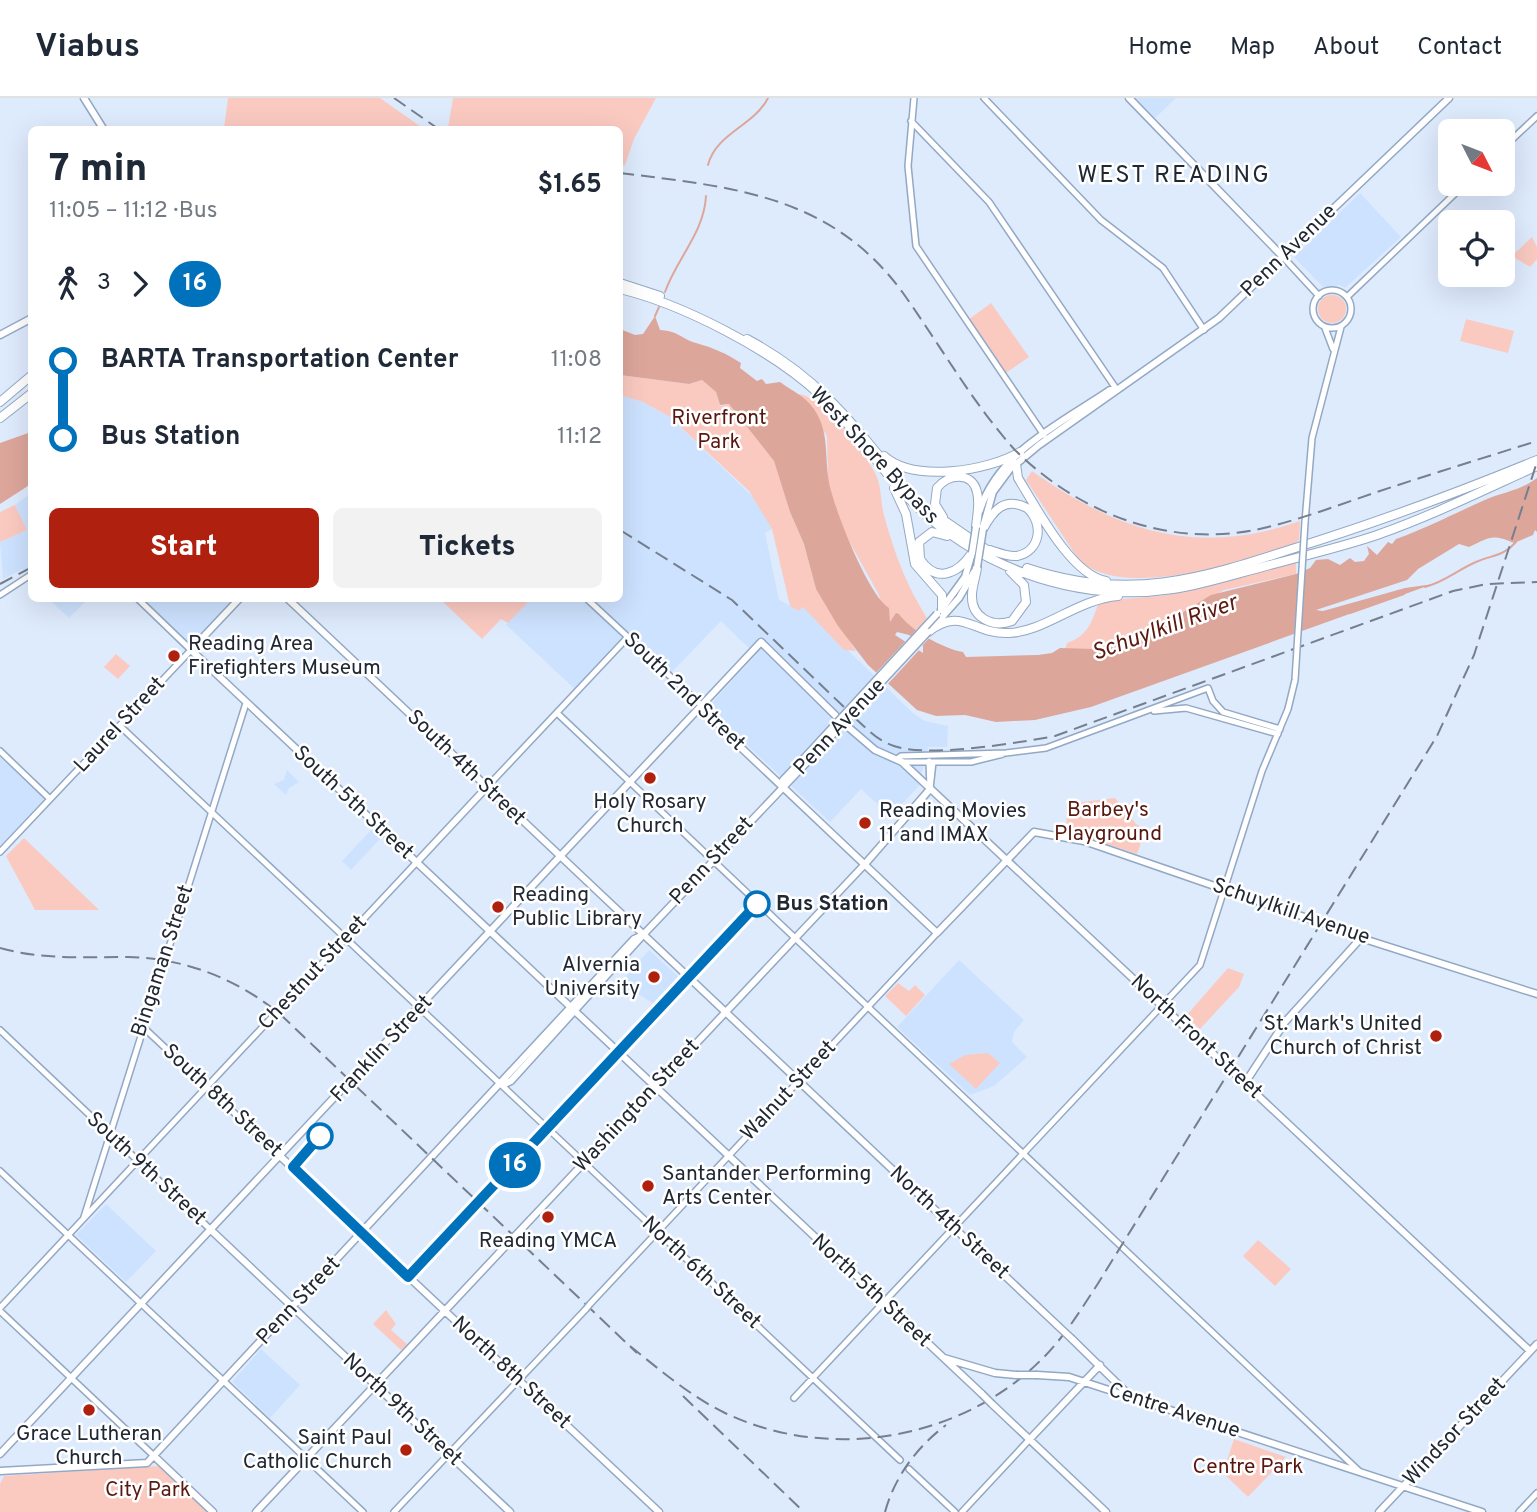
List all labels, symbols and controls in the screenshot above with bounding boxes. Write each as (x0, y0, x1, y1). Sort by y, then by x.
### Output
text: Viabus (35, 27, 140, 69)
text: Home (1128, 33, 1192, 63)
text: Map (1230, 33, 1275, 63)
text: About (1313, 33, 1379, 63)
text: Contact (1417, 33, 1502, 63)
north arrow (1438, 119, 1516, 196)
map controls (1438, 119, 1515, 287)
text: 7 min (49, 146, 147, 195)
district label: WEST READING (1077, 161, 1271, 191)
text: $1.65 (538, 169, 602, 202)
text: 11:05 – 11:12 · Bus (49, 197, 218, 226)
street label: Penn Avenue (1235, 199, 1343, 303)
button: locate (1438, 210, 1515, 287)
icon: walk (49, 265, 87, 303)
icon: forward (121, 265, 159, 303)
text: 3 (97, 269, 111, 298)
text: 16 (183, 269, 207, 299)
text: BARTA Transportation Center (101, 344, 458, 377)
text: 11:08 (551, 346, 602, 375)
street label: West Shore Bypass (803, 382, 945, 530)
park label: Riverfront Park (671, 405, 767, 456)
text: Bus Station (101, 421, 240, 454)
text: 11:12 (557, 423, 602, 452)
button: Start (49, 508, 319, 588)
button: Tickets (333, 508, 602, 588)
water label: Schuylkill River (1088, 588, 1244, 669)
street label: South 2nd Street (617, 627, 751, 757)
place label: Reading Area Firefighters Museum (188, 631, 381, 682)
marker: Reading Area Firefighters Museum (166, 648, 182, 664)
street label: Laurel Street (69, 671, 171, 779)
street label: Penn Avenue (788, 673, 892, 781)
street label: South 4th Street (401, 704, 531, 832)
street label: South 5th Street (287, 740, 419, 866)
marker: Holy Rosary Church (642, 770, 658, 786)
place label: Holy Rosary Church (593, 789, 707, 840)
park label: Barbey's Playground (1054, 797, 1162, 848)
place label: Reading Movies 11 and IMAX (879, 798, 1027, 849)
street label: Penn Street (664, 811, 760, 911)
marker: Reading Movies 11 and IMAX (857, 815, 873, 831)
street label: Schuylkill Avenue (1209, 872, 1373, 952)
street label: Bingaman Street (126, 882, 200, 1040)
place label: Reading Public Library (512, 882, 642, 933)
marker: Bus Station (744, 891, 770, 917)
place label: Bus Station (776, 891, 889, 918)
marker: Reading Public Library (490, 899, 506, 915)
street label: Chestnut Street (253, 910, 373, 1036)
place label: Alvernia University (544, 952, 640, 1003)
marker: Alvernia University (646, 969, 662, 985)
street label: North Front Street (1124, 969, 1268, 1105)
street label: Franklin Street (325, 989, 439, 1109)
place label: St. Mark's United Church of Christ (1264, 1011, 1422, 1062)
marker: St. Mark's United Church of Christ (1428, 1028, 1444, 1044)
street label: Washington Street (568, 1034, 706, 1178)
street label: Walnut Street (735, 1035, 843, 1147)
street label: South 8th Street (156, 1038, 288, 1164)
street label: South 9th Street (80, 1106, 212, 1232)
unlabelled marker (307, 1123, 333, 1149)
line badge: 16 (484, 1142, 546, 1188)
text: 16 (503, 1150, 527, 1180)
street label: North 4th Street (883, 1160, 1015, 1286)
place label: Santander Performing Arts Center (662, 1161, 871, 1212)
marker: Santander Performing Arts Center (640, 1178, 656, 1194)
marker: Reading YMCA (540, 1209, 556, 1225)
street label: North 6th Street (636, 1211, 766, 1335)
place label: Reading YMCA (479, 1228, 617, 1255)
street label: North 5th Street (805, 1228, 937, 1354)
street label: Penn Street (251, 1251, 347, 1351)
street label: North 8th Street (446, 1311, 576, 1435)
street label: North 9th Street (337, 1348, 467, 1472)
street label: Windsor Street (1398, 1372, 1512, 1492)
street label: Centre Avenue (1105, 1377, 1243, 1445)
marker: Grace Lutheran Church (81, 1402, 97, 1418)
place label: Grace Lutheran Church (16, 1421, 162, 1472)
place label: Saint Paul Catholic Church (243, 1425, 392, 1476)
marker: Saint Paul Catholic Church (398, 1442, 414, 1458)
park label: Centre Park (1192, 1454, 1304, 1481)
park label: City Park (105, 1477, 191, 1504)

